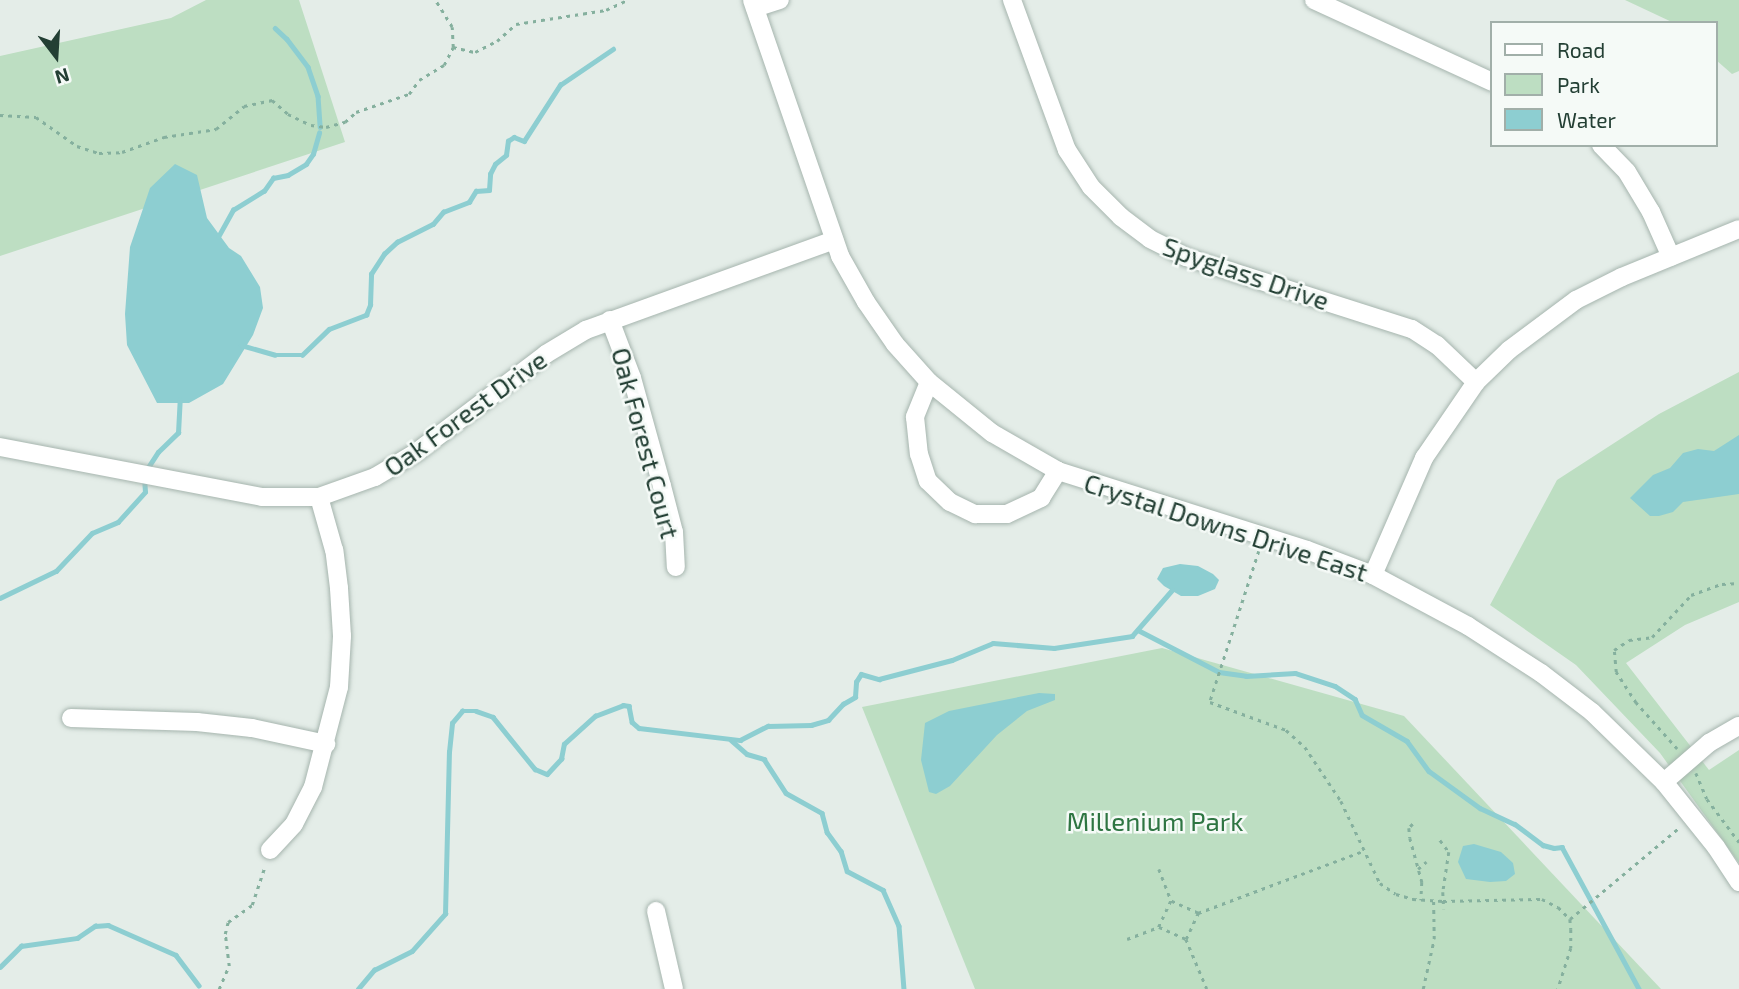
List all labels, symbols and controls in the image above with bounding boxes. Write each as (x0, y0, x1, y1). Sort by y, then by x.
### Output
north arrow (21, 21, 91, 91)
legend (1490, 21, 1718, 147)
text: Road (1557, 37, 1605, 62)
text: N (52, 64, 72, 90)
text: Park (1557, 72, 1600, 97)
text: Water (1557, 107, 1616, 132)
street label: Spyglass Drive (1159, 230, 1333, 316)
street label: Oak Forest Drive (377, 343, 553, 483)
street label: Oak Forest Court (605, 344, 687, 542)
street label: Crystal Downs Drive East (1080, 466, 1372, 588)
park label: Millenium Park (1067, 805, 1243, 837)

